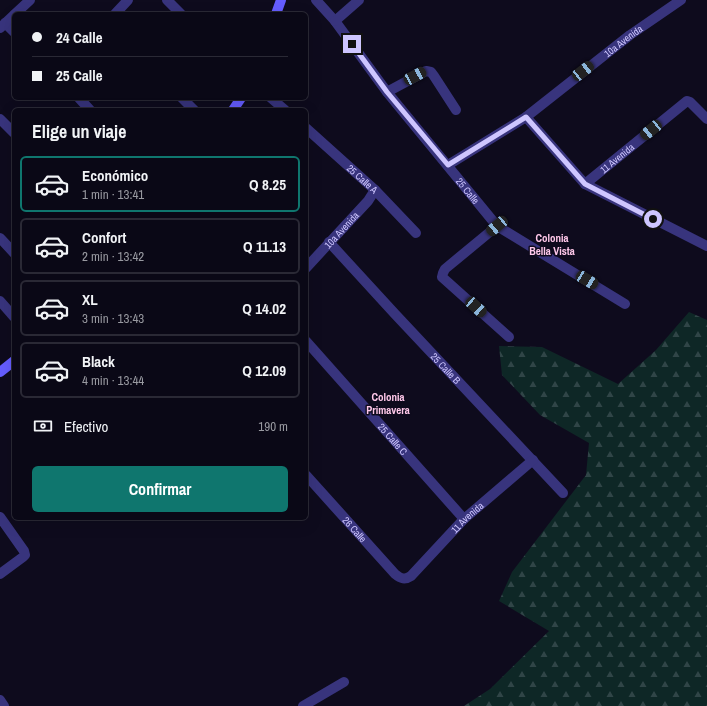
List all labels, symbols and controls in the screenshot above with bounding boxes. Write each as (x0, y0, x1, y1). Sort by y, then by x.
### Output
street label: 10a Avenida (601, 22, 646, 60)
text: 24 Calle (56, 27, 103, 48)
route end (343, 35, 361, 53)
car (570, 59, 596, 83)
text: 25 Calle (56, 65, 103, 86)
car (402, 65, 428, 87)
car (638, 118, 664, 142)
text: Elige un viaje (32, 119, 126, 144)
street label: 11 Avenida (597, 140, 637, 176)
street label: 25 Calle A (344, 162, 381, 197)
text: Económico (82, 165, 148, 186)
icon: car (34, 166, 70, 202)
text: Q 8.25 (249, 174, 286, 195)
street label: 25 Calle (453, 175, 482, 207)
text: 1 min · 13:41 (82, 186, 144, 203)
street label: 10a Avenida (321, 209, 362, 251)
route start (644, 210, 662, 228)
car (484, 214, 510, 238)
text: Confort (82, 227, 126, 248)
icon: car (34, 228, 70, 264)
district label: Colonia Bella Vista (529, 231, 575, 258)
text: Q 11.13 (243, 236, 286, 257)
text: 2 min · 13:42 (82, 248, 144, 265)
car (574, 269, 600, 291)
text: XL (82, 289, 98, 310)
icon: car (34, 290, 70, 326)
car (463, 295, 489, 319)
text: Q 14.02 (242, 298, 286, 319)
text: 3 min · 13:43 (82, 310, 144, 327)
street label: 25 Calle B (428, 350, 464, 387)
text: Black (82, 351, 115, 372)
icon: car (34, 352, 70, 388)
text: Q 12.09 (242, 360, 286, 381)
text: 4 min · 13:44 (82, 372, 144, 389)
district label: Colonia Primavera (366, 390, 410, 417)
icon: cash (32, 415, 54, 437)
text: Efectivo (64, 416, 108, 437)
text: 190 m (258, 418, 288, 435)
street label: 25 Calle C (375, 421, 410, 458)
button: Confirmar (32, 466, 288, 512)
street label: 11 Avenida (448, 499, 487, 536)
street label: 26 Calle (340, 514, 370, 545)

